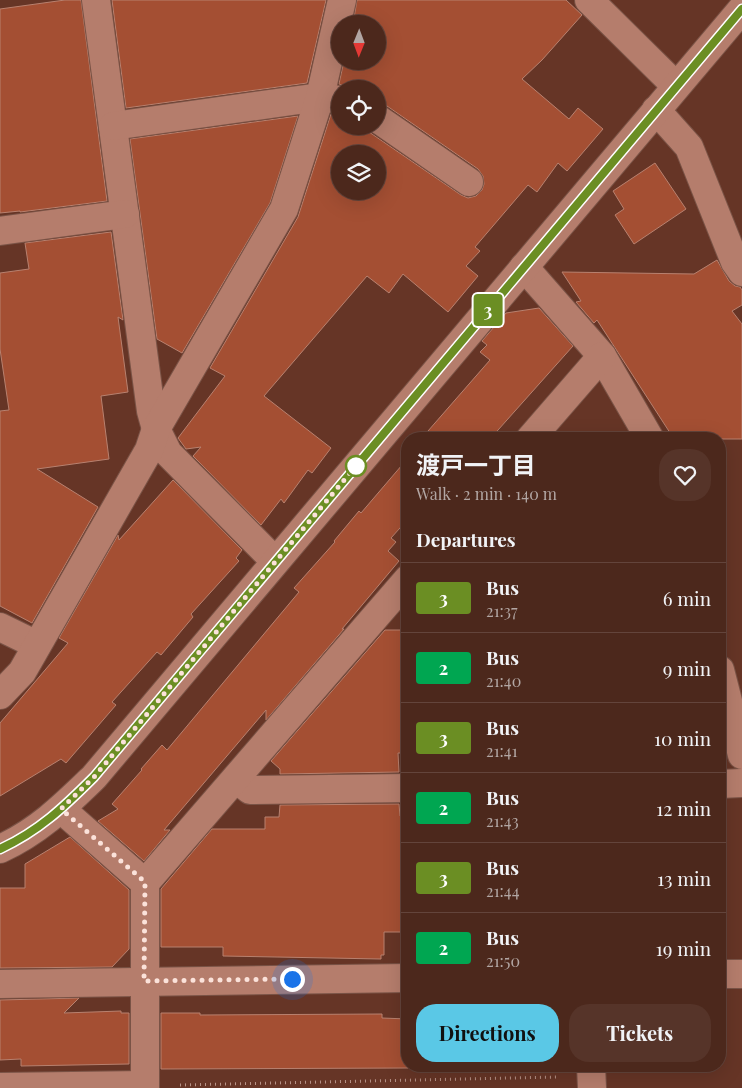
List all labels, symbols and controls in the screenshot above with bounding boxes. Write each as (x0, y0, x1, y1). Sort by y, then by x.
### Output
north arrow (331, 15, 386, 70)
map controls (331, 15, 386, 200)
button: locate (331, 80, 386, 135)
button: layers (331, 145, 386, 200)
line badge: 3 (472, 294, 504, 326)
text: 3 (484, 298, 492, 322)
text: 渡戸一丁目 (416, 448, 536, 480)
button: heart (659, 449, 711, 501)
unlabelled marker (345, 455, 367, 477)
text: Walk · 2 min · 140 m (416, 483, 557, 504)
text: Departures (416, 526, 516, 552)
text: Bus (486, 574, 519, 600)
text: 6 min (663, 585, 711, 611)
text: 3 (439, 586, 448, 610)
text: 21:37 (486, 600, 518, 621)
text: Bus (486, 644, 519, 670)
text: 9 min (663, 655, 711, 681)
text: 2 (439, 656, 448, 680)
text: 21:40 (486, 670, 521, 691)
text: Bus (486, 714, 519, 740)
text: 10 min (654, 725, 711, 751)
text: 3 (439, 726, 448, 750)
text: 21:41 (486, 740, 518, 761)
text: Bus (486, 784, 519, 810)
text: 12 min (656, 795, 711, 821)
text: 2 (439, 796, 448, 820)
text: 21:43 (486, 810, 519, 831)
text: Bus (486, 854, 519, 880)
text: 13 min (657, 865, 711, 891)
text: 3 (439, 866, 448, 890)
text: 21:44 (486, 880, 520, 901)
text: Bus (486, 924, 519, 950)
text: 19 min (656, 935, 711, 961)
text: 2 (439, 936, 448, 960)
text: 21:50 (486, 950, 520, 971)
your location (280, 967, 305, 992)
button: Directions (416, 1004, 559, 1062)
button: Tickets (569, 1004, 711, 1062)

